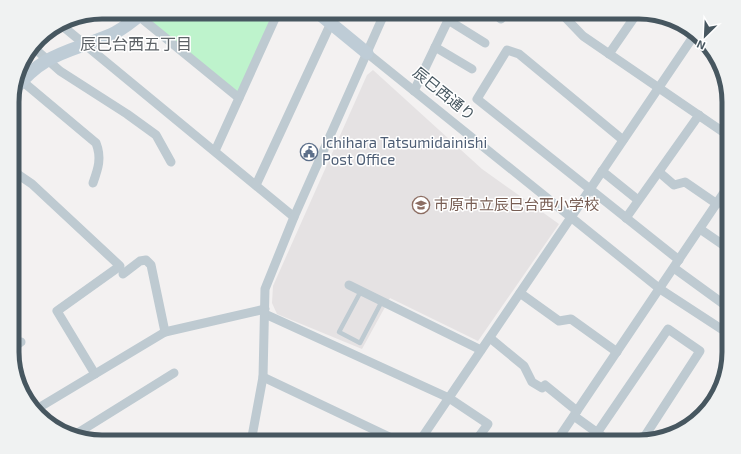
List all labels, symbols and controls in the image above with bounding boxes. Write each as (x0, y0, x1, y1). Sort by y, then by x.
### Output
north arrow (685, 16, 725, 56)
district label: 辰巳台西五丁目 (80, 34, 192, 53)
text: N (694, 38, 707, 53)
street label: 辰巳西通り (410, 63, 479, 124)
place label: Ichihara Tatsumidainishi Post Office (322, 133, 487, 168)
public building icon: Ichihara Tatsumidainishi Post Office (299, 142, 319, 162)
school or university icon: 市原市立辰巳台西小学校 (411, 195, 431, 215)
place label: 市原市立辰巳台西小学校 (434, 195, 599, 213)

